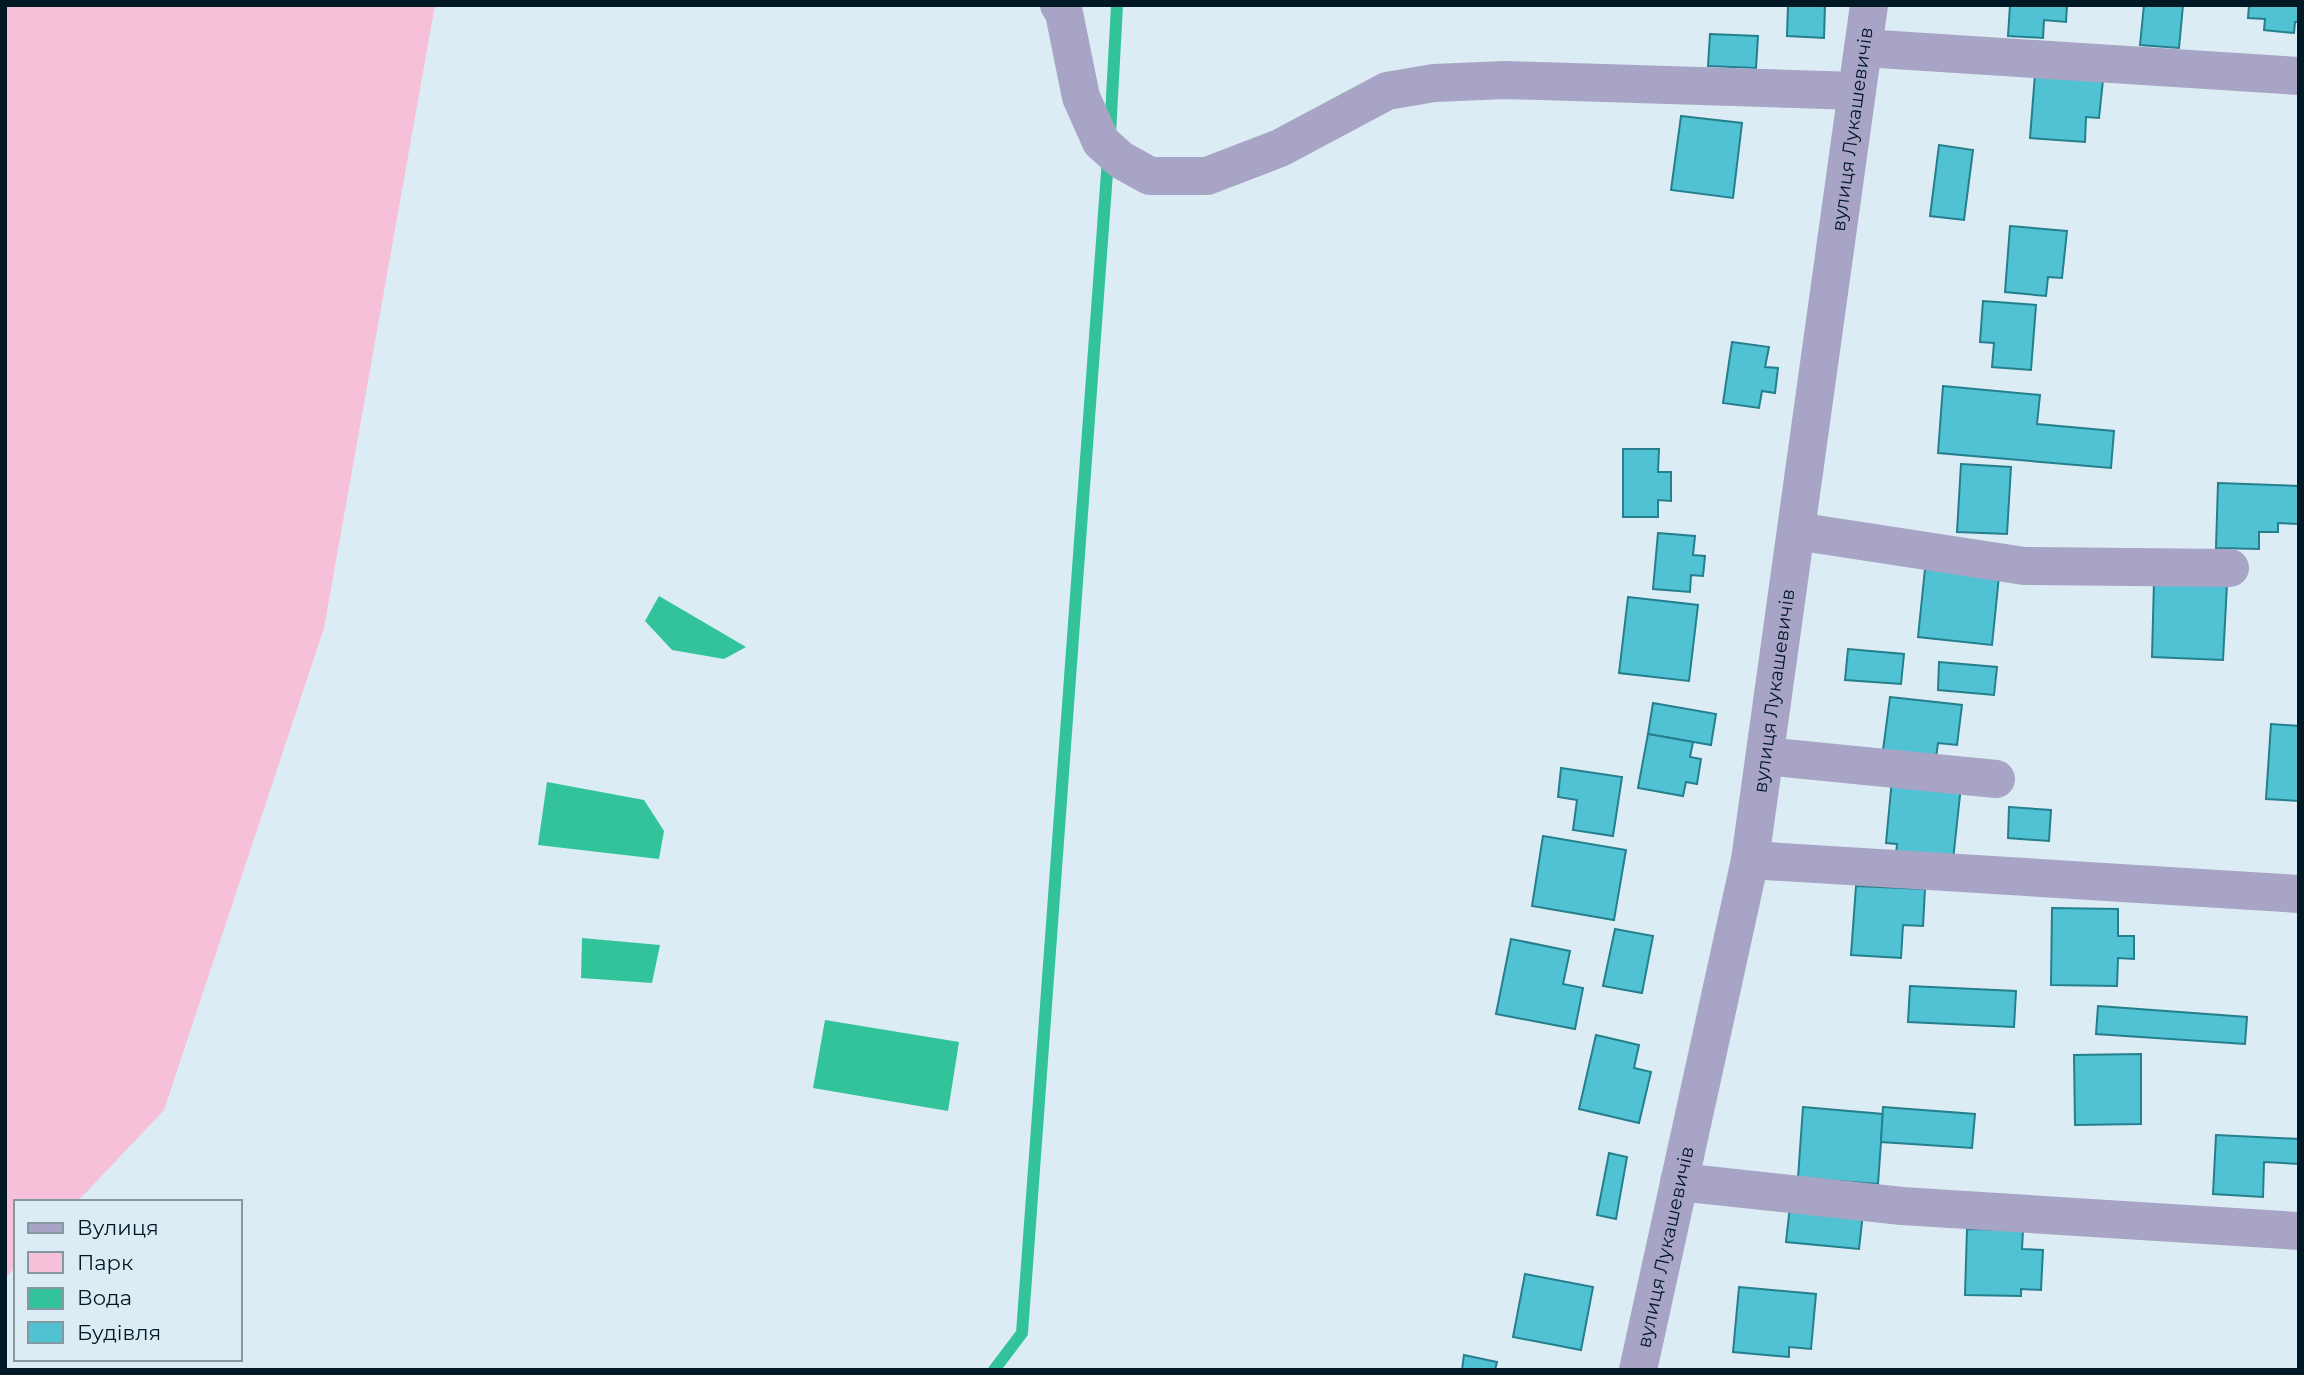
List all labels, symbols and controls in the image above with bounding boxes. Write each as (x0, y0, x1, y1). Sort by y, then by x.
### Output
street label: вулиця Лукашевичів (1827, 26, 1878, 233)
street label: вулиця Лукашевичів (1748, 587, 1800, 794)
street label: вулиця Лукашевичів (1632, 1144, 1699, 1350)
legend (14, 1200, 242, 1361)
text: Вулиця (77, 1215, 159, 1240)
text: Парк (77, 1250, 133, 1275)
text: Вода (77, 1285, 132, 1310)
text: Будівля (77, 1320, 161, 1345)

